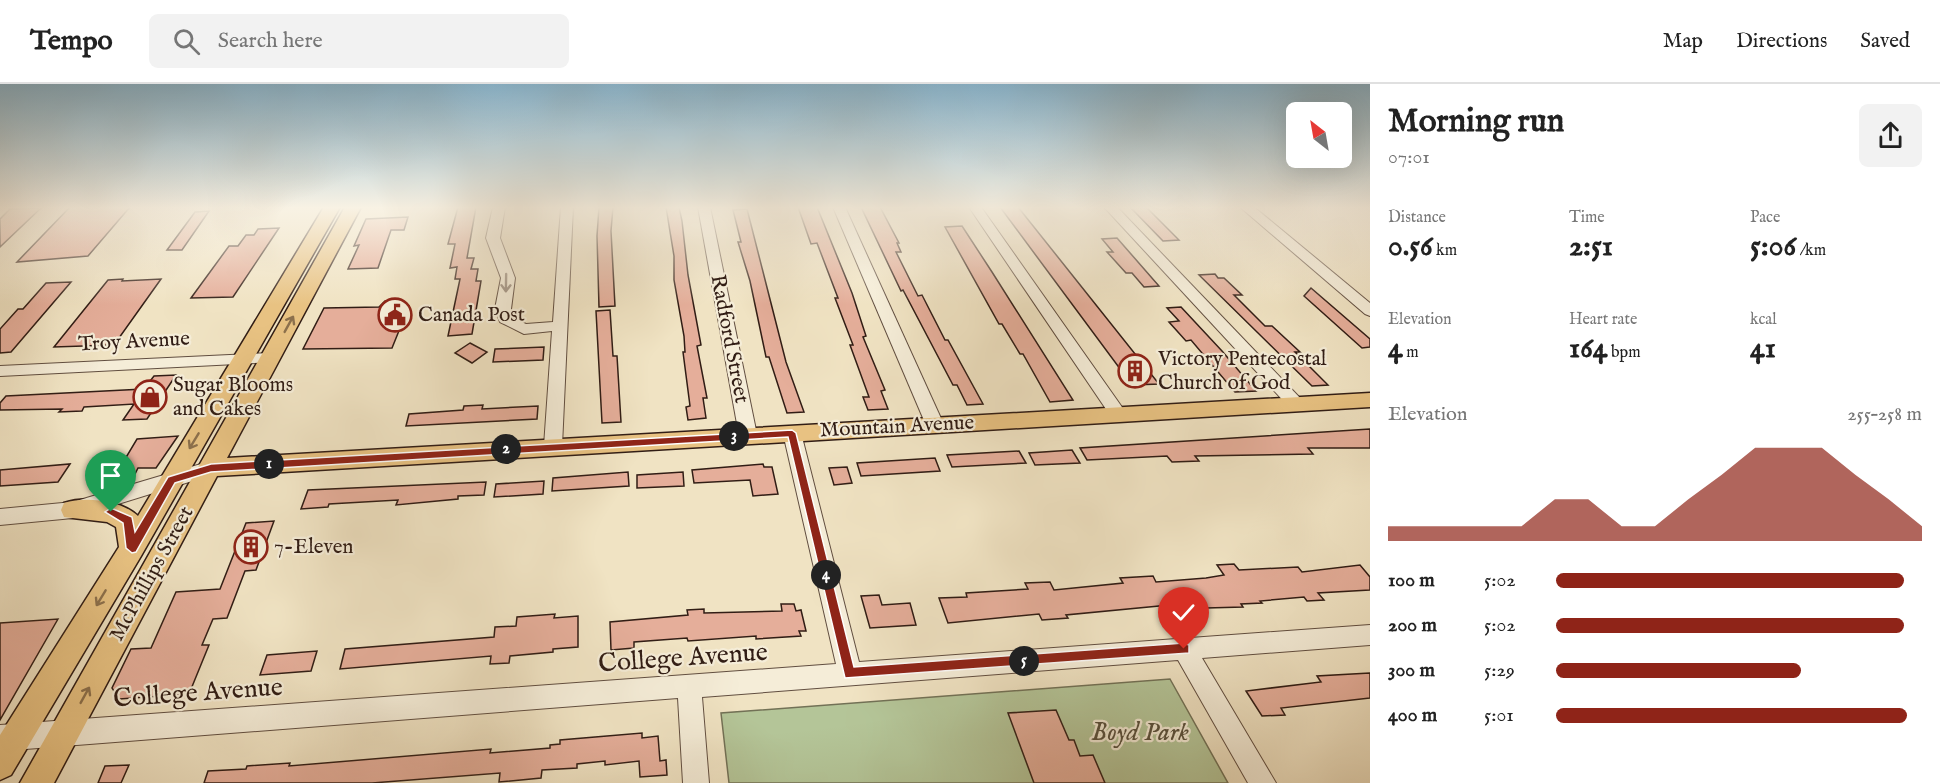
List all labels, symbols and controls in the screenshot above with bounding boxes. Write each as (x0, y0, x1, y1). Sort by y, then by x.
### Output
search box (149, 14, 569, 68)
text: Tempo (30, 24, 113, 59)
icon: search (170, 25, 203, 58)
text: Search here (218, 27, 323, 55)
text: Map (1663, 28, 1703, 55)
text: Directions (1736, 28, 1827, 55)
text: Saved (1860, 28, 1910, 55)
text: Morning run (1388, 101, 1564, 143)
north arrow (1286, 102, 1352, 168)
map controls (1286, 102, 1352, 168)
button: share (1859, 104, 1922, 167)
text: 07:01 (1388, 145, 1430, 170)
text: Distance (1388, 208, 1446, 228)
text: Time (1569, 208, 1605, 228)
text: Pace (1750, 208, 1780, 228)
text: 0.56 (1388, 228, 1433, 266)
text: 2:51 (1569, 228, 1613, 266)
text: 5:06 (1750, 228, 1796, 266)
text: km (1433, 241, 1457, 261)
text: /km (1796, 241, 1826, 261)
street label: Radford Street (703, 272, 755, 406)
one-way arrow (500, 273, 512, 293)
public building icon: Canada Post (377, 297, 413, 333)
place label: Canada Post (418, 302, 525, 329)
text: Elevation (1388, 310, 1451, 330)
text: Heart rate (1569, 310, 1637, 330)
text: kcal (1750, 310, 1777, 330)
one-way arrow (283, 316, 295, 333)
street label: Troy Avenue (78, 326, 191, 358)
text: 4 (1388, 330, 1403, 368)
text: 164 (1569, 330, 1608, 368)
text: 41 (1750, 330, 1776, 368)
text: m (1403, 343, 1419, 363)
text: bpm (1608, 343, 1641, 363)
place label: Victory Pentecostal Church of God (1157, 346, 1327, 397)
building icon: Victory Pentecostal Church of God (1117, 353, 1153, 389)
place label: Sugar Blooms and Cakes (173, 372, 293, 423)
shop icon: Sugar Blooms and Cakes (132, 379, 168, 415)
text: Elevation (1388, 402, 1467, 427)
text: 255–258 m (1847, 402, 1922, 427)
street label: Mountain Avenue (819, 409, 975, 445)
pin: 3 (719, 421, 749, 451)
text: 3 (731, 426, 737, 446)
one-way arrow (188, 432, 200, 449)
pin: 2 (491, 434, 521, 464)
text: 2 (502, 439, 510, 459)
pin: 1 (254, 449, 284, 479)
pin (85, 450, 136, 512)
text: 1 (266, 454, 272, 474)
icon: arrive (94, 459, 127, 492)
street label: McPhillips Street (104, 502, 200, 646)
building icon: 7-Eleven (233, 529, 269, 565)
place label: 7-Eleven (274, 534, 353, 561)
pin: 4 (811, 560, 841, 590)
text: 4 (822, 565, 830, 585)
text: 100 m (1388, 568, 1435, 593)
text: 5:02 (1484, 568, 1516, 593)
pin (1158, 587, 1209, 649)
one-way arrow (95, 589, 107, 606)
icon: check (1167, 596, 1200, 629)
text: 200 m (1388, 613, 1437, 638)
text: 5:02 (1484, 613, 1516, 638)
street label: College Avenue (597, 636, 769, 680)
pin: 5 (1009, 646, 1039, 676)
text: 5 (1021, 651, 1027, 671)
text: 300 m (1388, 658, 1435, 683)
text: 5:29 (1484, 658, 1515, 683)
street label: College Avenue (112, 671, 284, 715)
one-way arrow (80, 687, 91, 705)
text: 400 m (1388, 703, 1437, 728)
text: 5:01 (1484, 703, 1514, 728)
park label: Boyd Park (1091, 716, 1190, 749)

